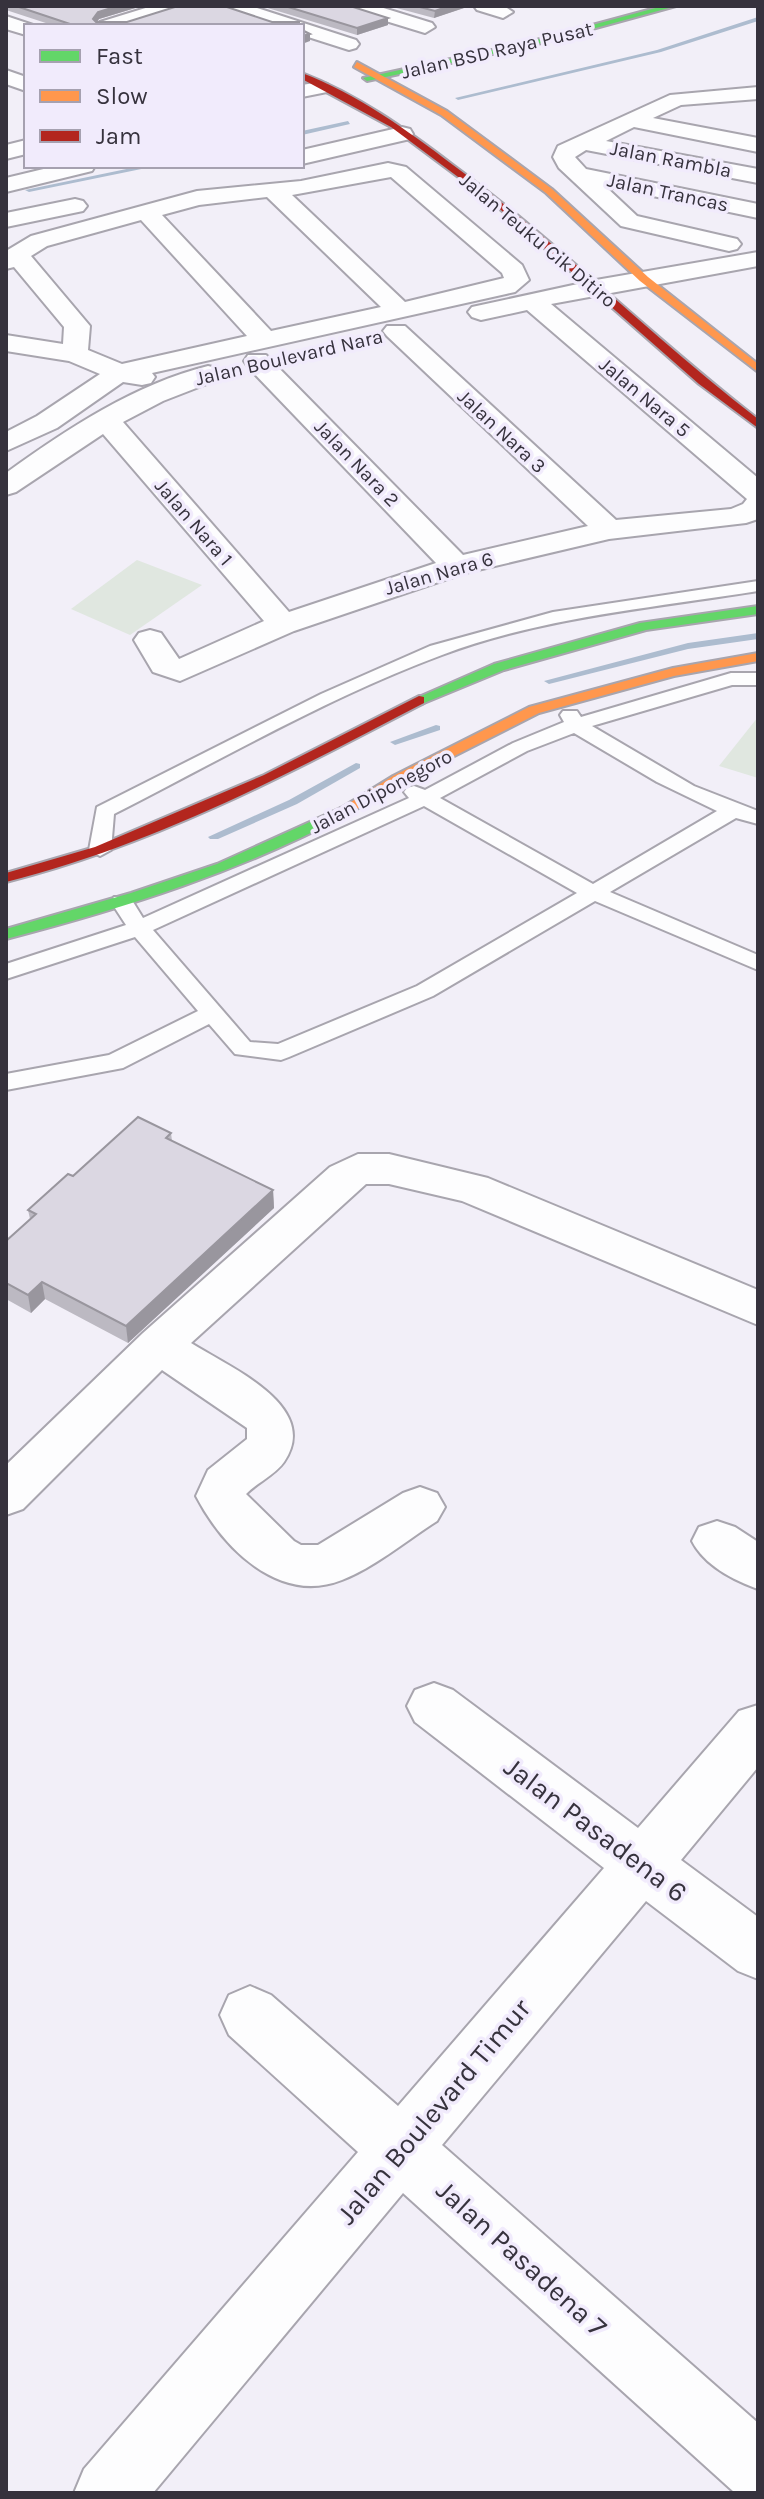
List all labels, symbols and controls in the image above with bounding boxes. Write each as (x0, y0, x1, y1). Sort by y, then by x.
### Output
street label: Jalan BSD Raya Pusat (399, 17, 595, 84)
legend (24, 24, 304, 168)
text: Fast (96, 42, 143, 70)
text: Slow (96, 82, 148, 110)
text: Jam (96, 122, 141, 150)
street label: Jalan Rambla (608, 136, 733, 183)
street label: Jalan Teuku Cik Ditiro (455, 168, 620, 312)
street label: Jalan Trancas (605, 168, 731, 217)
street label: Jalan Boulevard Nara (193, 325, 385, 390)
street label: Jalan Nara 5 (595, 353, 695, 442)
street label: Jalan Nara 3 (453, 385, 550, 478)
street label: Jalan Nara 2 (310, 415, 404, 512)
street label: Jalan Nara 1 (150, 474, 237, 570)
street label: Jalan Nara 6 (382, 547, 496, 600)
street label: Jalan Diponegoro (307, 744, 456, 838)
street label: Jalan Pasadena 6 (498, 1750, 694, 1909)
street label: Jalan Boulevard Timur (330, 1991, 538, 2231)
street label: Jalan Pasadena 7 (430, 2173, 614, 2343)

